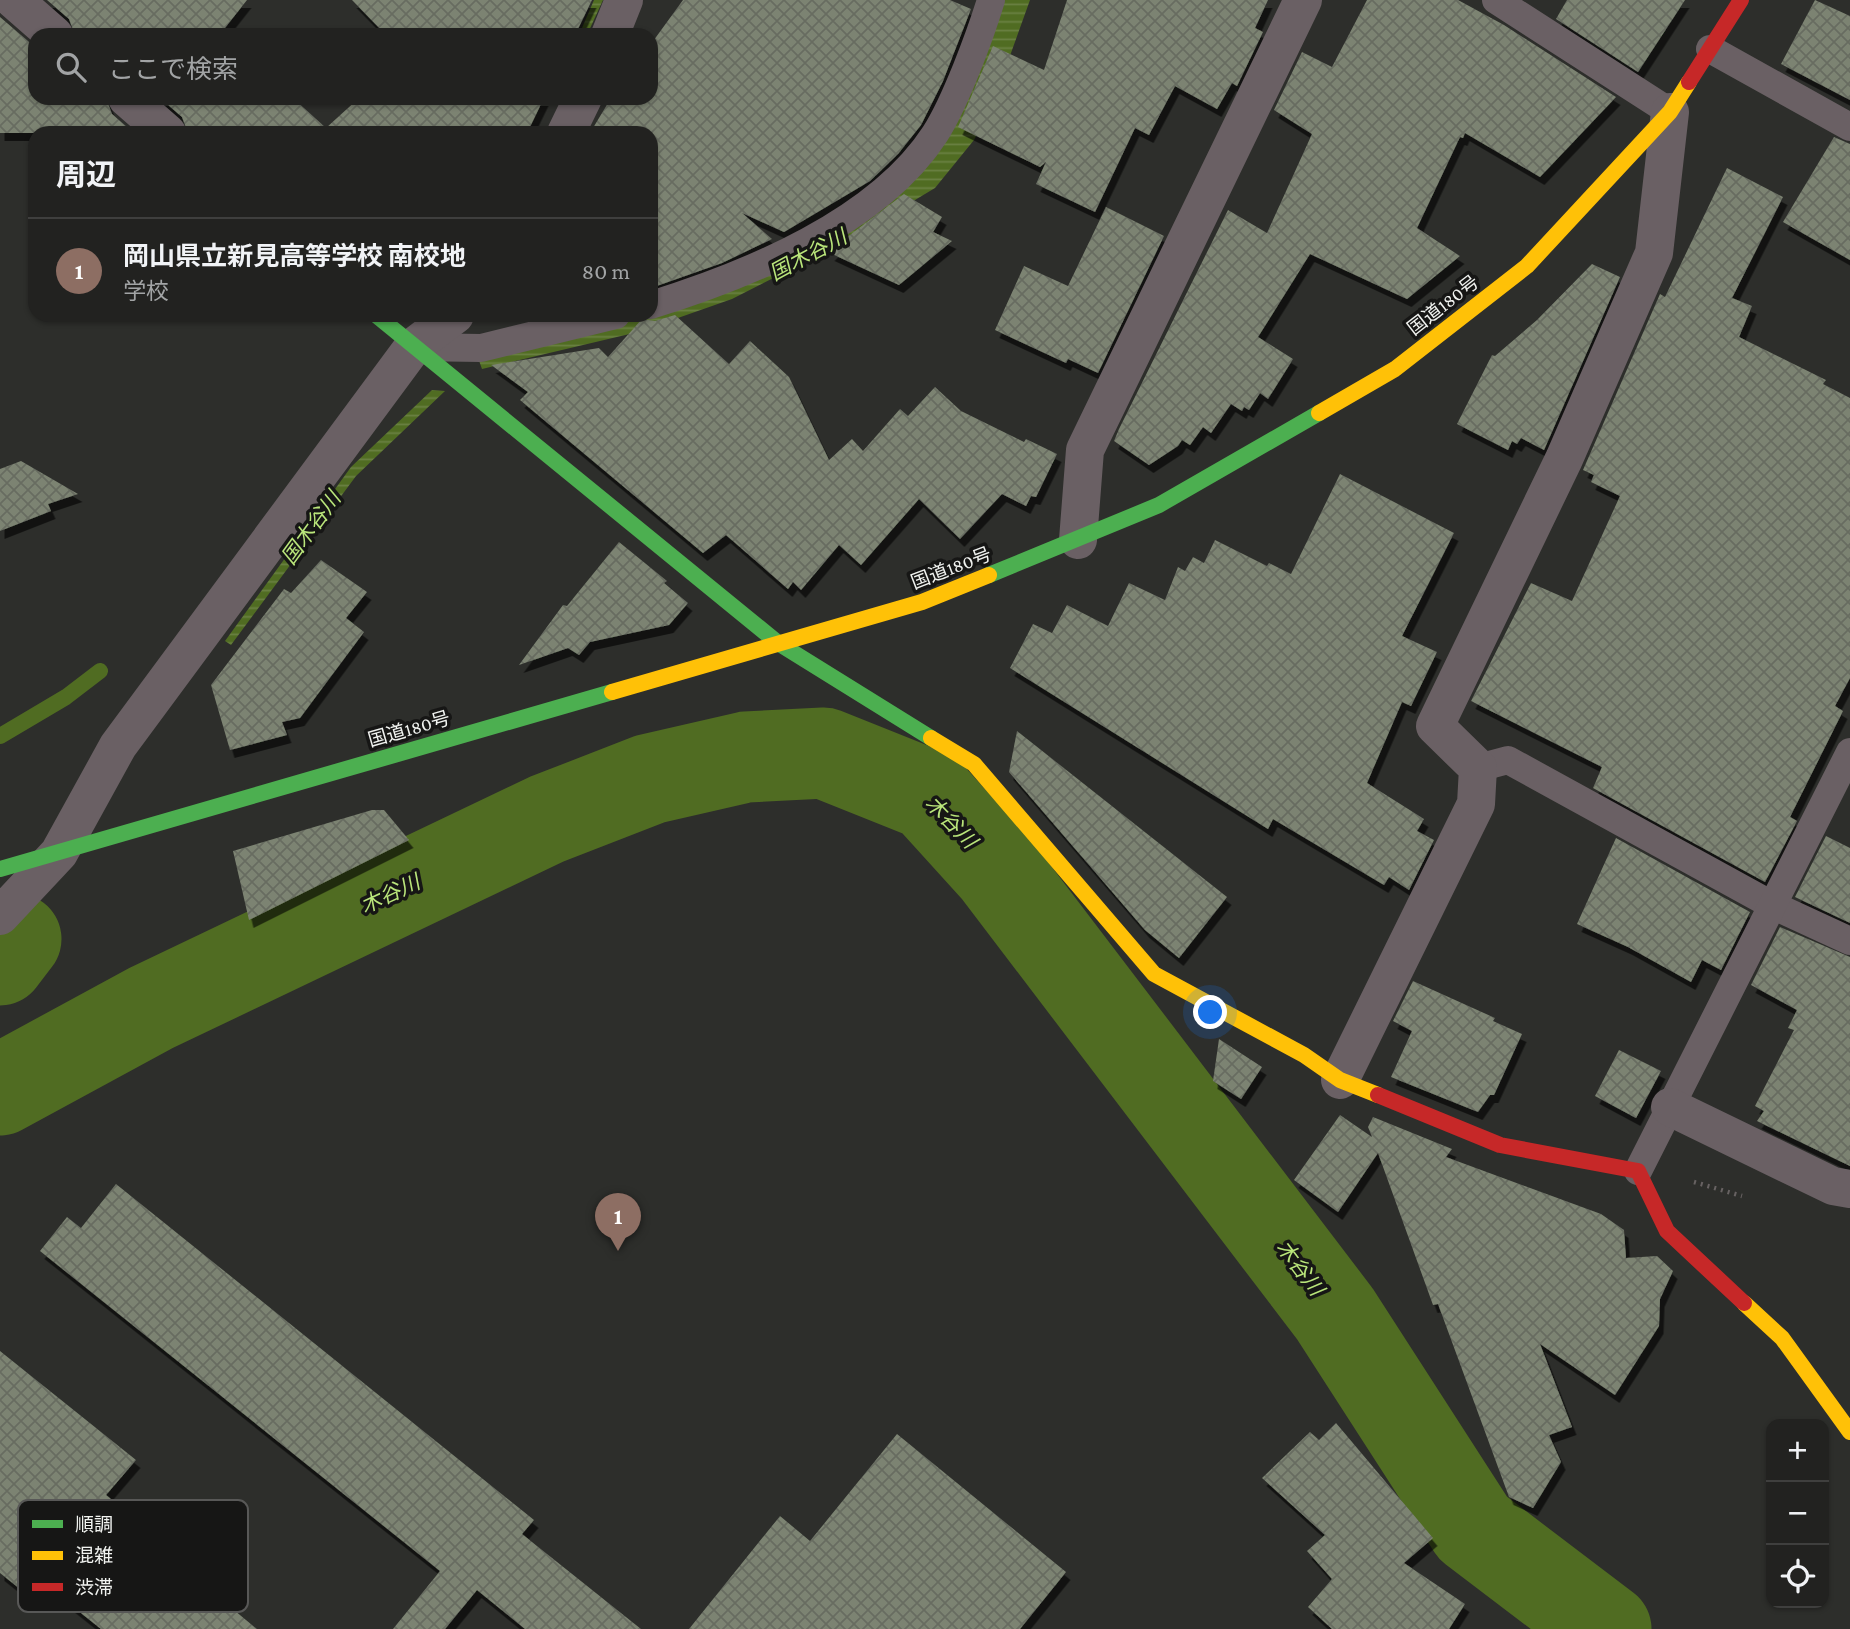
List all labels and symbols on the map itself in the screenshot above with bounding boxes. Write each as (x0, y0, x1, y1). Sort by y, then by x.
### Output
water label: 国木谷川 (765, 224, 852, 285)
street label: 国道180号 (1403, 271, 1483, 339)
water label: 国木谷川 (277, 485, 347, 569)
street label: 国道180号 (908, 543, 994, 593)
street label: 国道180号 (366, 707, 452, 751)
water label: 木谷川 (920, 791, 983, 854)
water label: 木谷川 (356, 869, 425, 918)
your location (1193, 995, 1227, 1029)
pin: 1 (595, 1193, 641, 1251)
water label: 木谷川 (1271, 1236, 1330, 1302)
legend (18, 1500, 248, 1612)
text: 順調 (75, 1514, 113, 1535)
text: 混雑 (75, 1545, 113, 1566)
text: 渋滞 (75, 1577, 113, 1598)

